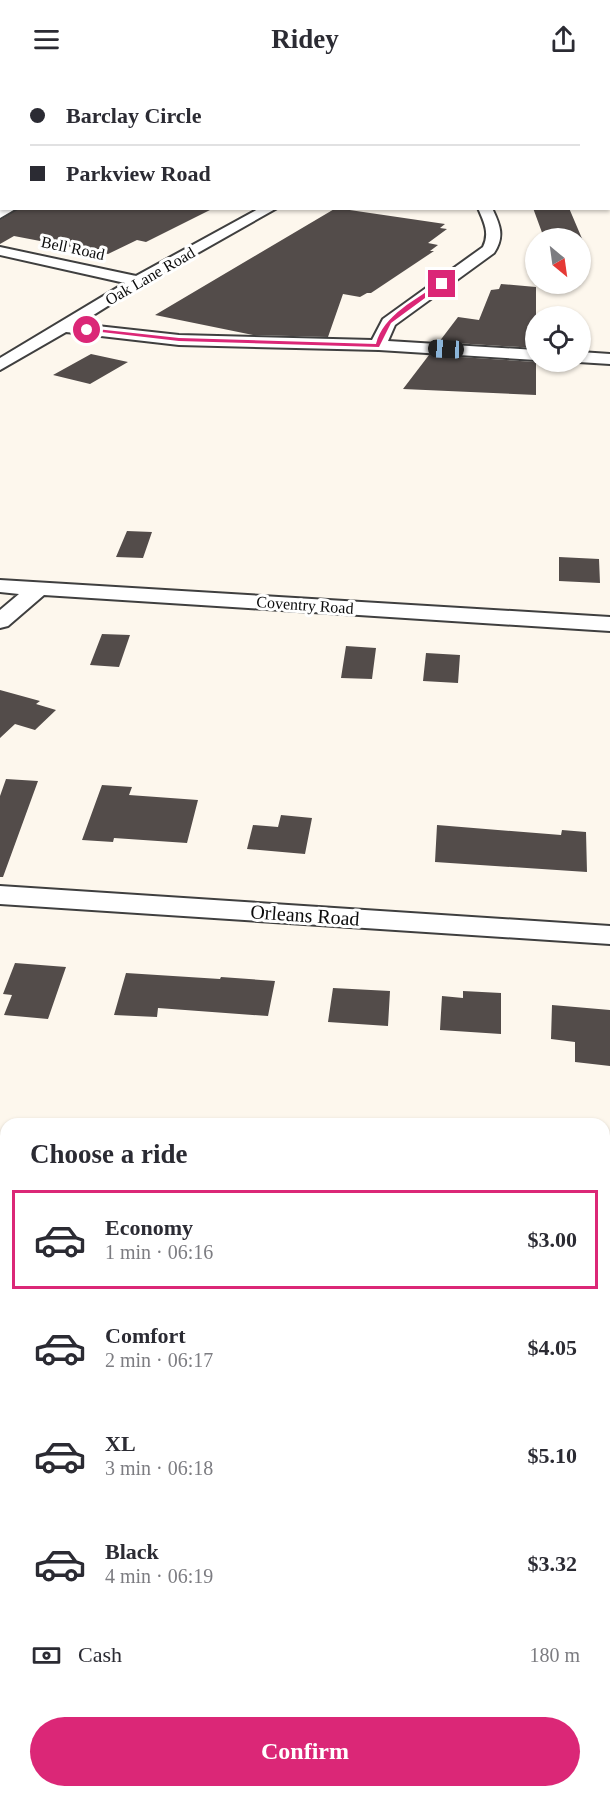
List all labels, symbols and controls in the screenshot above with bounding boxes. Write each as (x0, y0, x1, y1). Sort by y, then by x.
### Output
icon: menu (30, 23, 63, 56)
icon: share (547, 23, 580, 56)
text: Ridey (271, 24, 339, 54)
text: Barclay Circle (66, 103, 201, 128)
text: Parkview Road (66, 161, 211, 186)
north arrow (525, 228, 591, 294)
map controls (525, 228, 591, 372)
street label: Bell Road (40, 233, 106, 263)
street label: Oak Lane Road (102, 244, 198, 308)
route end (428, 270, 455, 297)
button: locate (525, 306, 591, 372)
route start (73, 316, 100, 343)
car (428, 339, 464, 359)
street label: Coventry Road (256, 593, 354, 618)
street label: Orleans Road (250, 900, 360, 930)
text: Choose a ride (30, 1139, 188, 1169)
icon: car (33, 1213, 87, 1267)
text: Economy (105, 1215, 193, 1240)
text: $3.00 (528, 1227, 577, 1252)
text: 1 min · 06:16 (105, 1241, 213, 1263)
icon: car (33, 1321, 87, 1375)
text: Comfort (105, 1323, 186, 1348)
text: $4.05 (528, 1335, 577, 1360)
text: 2 min · 06:17 (105, 1349, 213, 1371)
icon: car (33, 1429, 87, 1483)
text: XL (105, 1431, 136, 1456)
text: $5.10 (528, 1443, 577, 1468)
text: 3 min · 06:18 (105, 1457, 213, 1479)
icon: car (33, 1537, 87, 1591)
text: Black (105, 1539, 159, 1564)
text: $3.32 (528, 1551, 577, 1576)
text: 4 min · 06:19 (105, 1565, 213, 1587)
icon: cash (30, 1639, 63, 1672)
text: Cash (78, 1642, 122, 1667)
text: 180 m (529, 1644, 580, 1666)
button: Confirm (30, 1717, 580, 1786)

